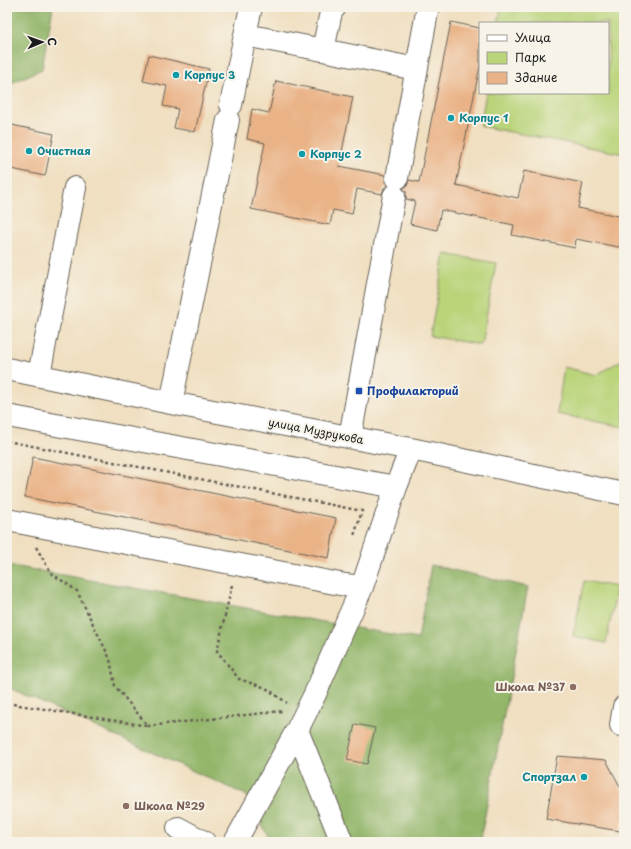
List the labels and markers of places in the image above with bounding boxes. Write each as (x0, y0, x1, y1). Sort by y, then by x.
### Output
place label: Корпус 3 (184, 66, 235, 83)
marker: Корпус 3 (171, 70, 181, 80)
place label: Корпус 1 (459, 109, 508, 126)
marker: Корпус 1 (446, 113, 456, 123)
place label: Очистная (37, 142, 91, 159)
place label: Корпус 2 (310, 145, 362, 162)
marker: Очистная (24, 146, 34, 156)
marker: Корпус 2 (297, 149, 307, 159)
place label: Профилакторий (367, 382, 459, 399)
marker: Профилакторий (354, 386, 364, 396)
place label: Школа №37 (496, 678, 565, 695)
marker: Школа №37 (568, 682, 578, 692)
place label: Спортзал (522, 768, 577, 785)
marker: Спортзал (579, 772, 589, 782)
place label: Школа №29 (134, 797, 205, 814)
marker: Школа №29 (121, 801, 131, 811)

